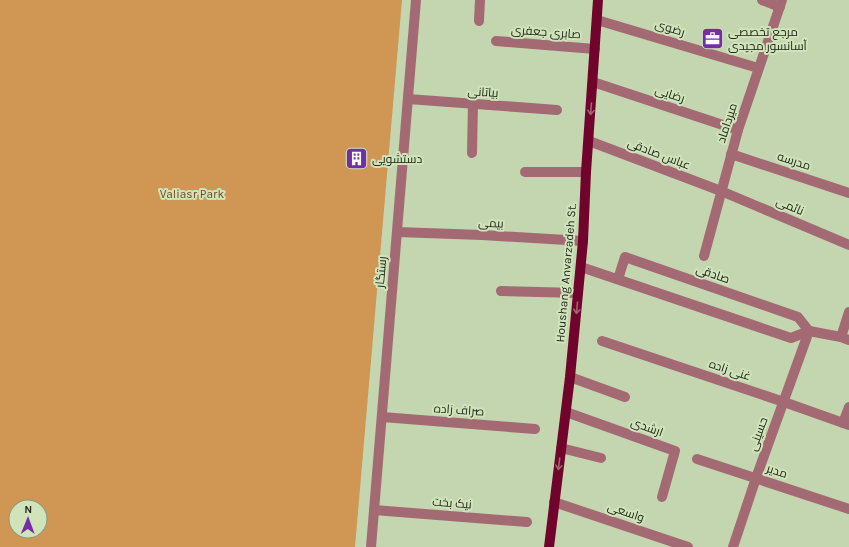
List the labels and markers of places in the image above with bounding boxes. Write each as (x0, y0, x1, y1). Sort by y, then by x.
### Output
place label: مرجع تخصصی آسانسور مجیدی (728, 25, 808, 53)
office icon: مرجع تخصصی آسانسور مجیدی (699, 26, 725, 52)
building icon: دستشویی (343, 146, 369, 172)
place label: دستشویی (372, 152, 423, 166)

